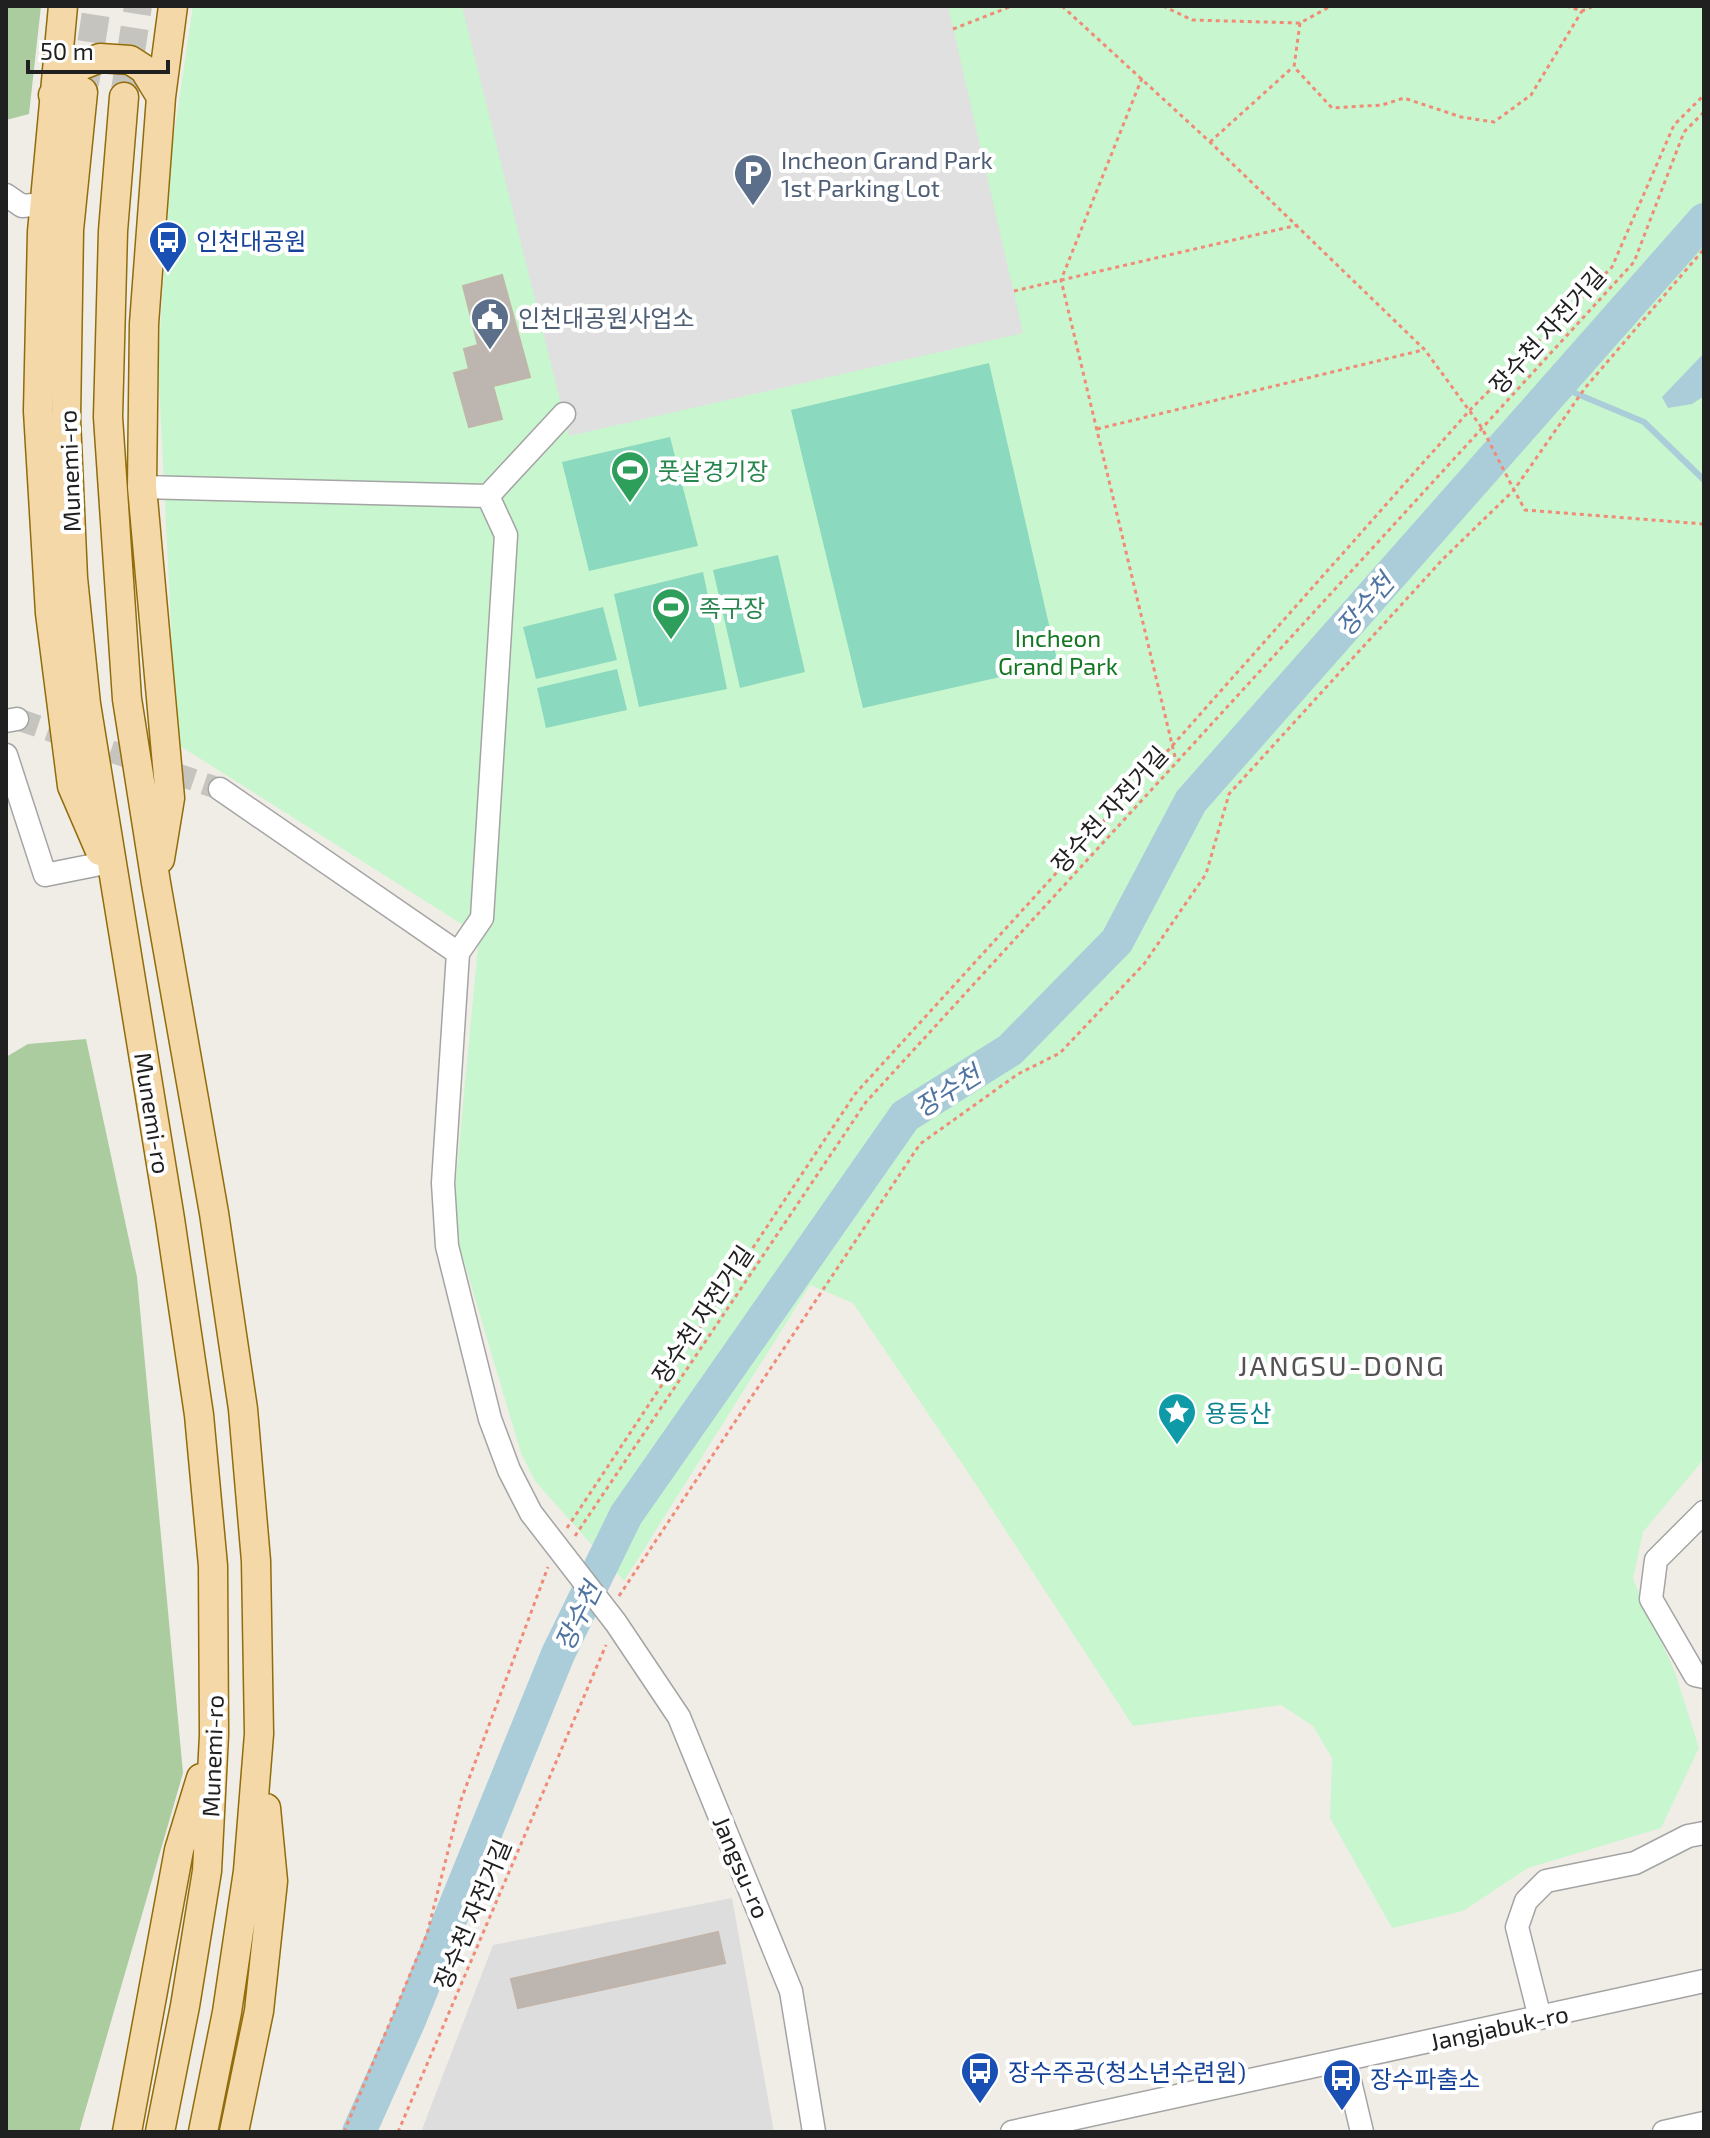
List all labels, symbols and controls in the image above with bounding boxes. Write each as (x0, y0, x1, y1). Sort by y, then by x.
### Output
scale bar (28, 24, 168, 74)
text: 50 m (40, 36, 94, 65)
place label: Incheon Grand Park 1st Parking Lot (781, 145, 993, 202)
parking icon: Incheon Grand Park 1st Parking Lot (732, 152, 774, 207)
bus stop icon: 인천대공원 (147, 219, 189, 274)
place label: 인천대공원 (196, 226, 306, 255)
street label: 장수천 자전거길 (1483, 261, 1611, 399)
public building icon: 인천대공원사업소 (469, 296, 511, 351)
place label: 인천대공원사업소 (518, 303, 695, 332)
street label: Munemi-ro (52, 409, 86, 533)
sports icon: 풋살경기장 (609, 449, 651, 504)
place label: 풋살경기장 (658, 456, 768, 485)
water label: 장수천 (1329, 564, 1401, 641)
sports icon: 족구장 (650, 586, 692, 641)
place label: 족구장 (699, 593, 765, 622)
park label: Incheon Grand Park (998, 623, 1118, 680)
street label: 장수천 자전거길 (1045, 740, 1173, 878)
street label: Munemi-ro (129, 1050, 177, 1176)
water label: 장수천 (908, 1056, 988, 1122)
street label: 장수천 자전거길 (645, 1240, 759, 1388)
district label: JANGSU-DONG (1238, 1348, 1446, 1382)
place icon: 용등산 (1156, 1391, 1198, 1446)
place label: 용등산 (1205, 1398, 1271, 1427)
water label: 장수천 (547, 1574, 608, 1655)
street label: Munemi-ro (195, 1694, 229, 1818)
street label: Jangsu-ro (708, 1812, 776, 1922)
street label: 장수천 자전거길 (427, 1835, 517, 1993)
street label: Jangjabuk-ro (1427, 1998, 1571, 2056)
bus stop icon: 장수주공(청소년수련원) (959, 2050, 1001, 2105)
place label: 장수주공(청소년수련원) (1008, 2057, 1246, 2086)
bus stop icon: 장수파출소 (1321, 2057, 1363, 2112)
place label: 장수파출소 (1370, 2064, 1480, 2093)

